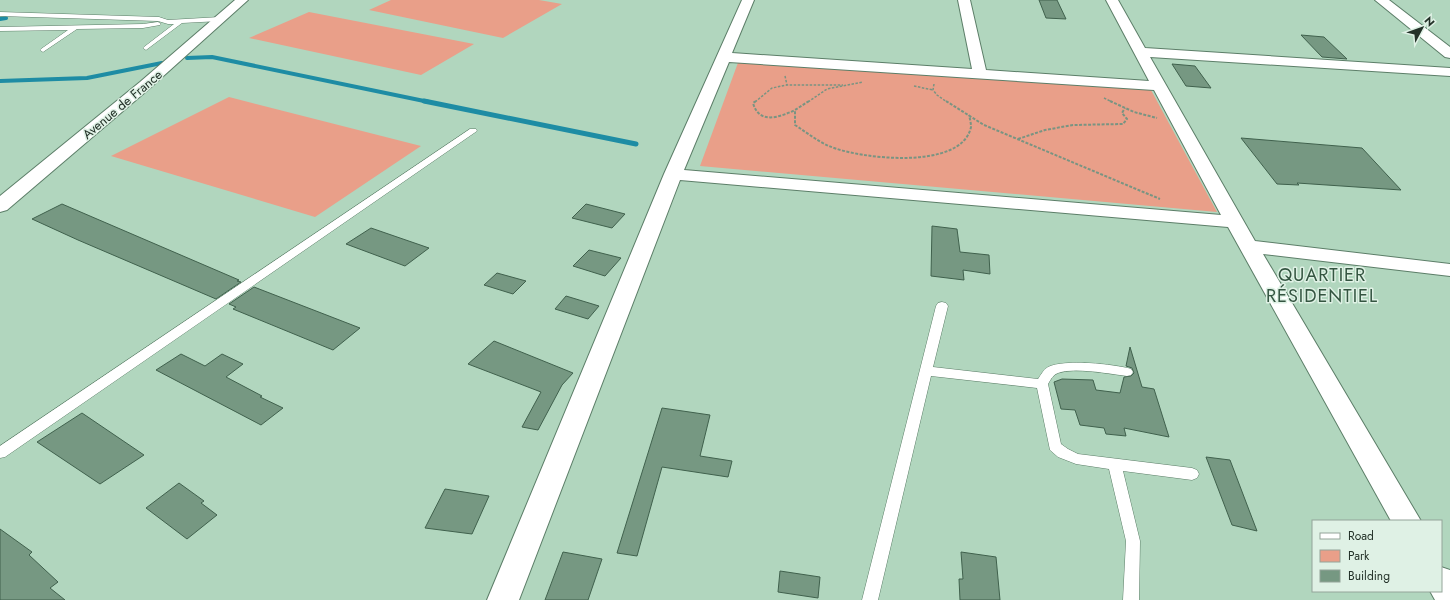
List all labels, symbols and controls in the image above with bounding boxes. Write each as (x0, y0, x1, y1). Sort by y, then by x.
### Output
north arrow (1402, 8, 1442, 48)
text: N (1421, 13, 1438, 30)
street label: Avenue de France (78, 65, 167, 144)
district label: QUARTIER RÉSIDENTIEL (1266, 262, 1378, 309)
legend (1312, 520, 1442, 592)
text: Road (1348, 527, 1374, 545)
text: Park (1348, 547, 1370, 565)
text: Building (1348, 567, 1390, 585)

